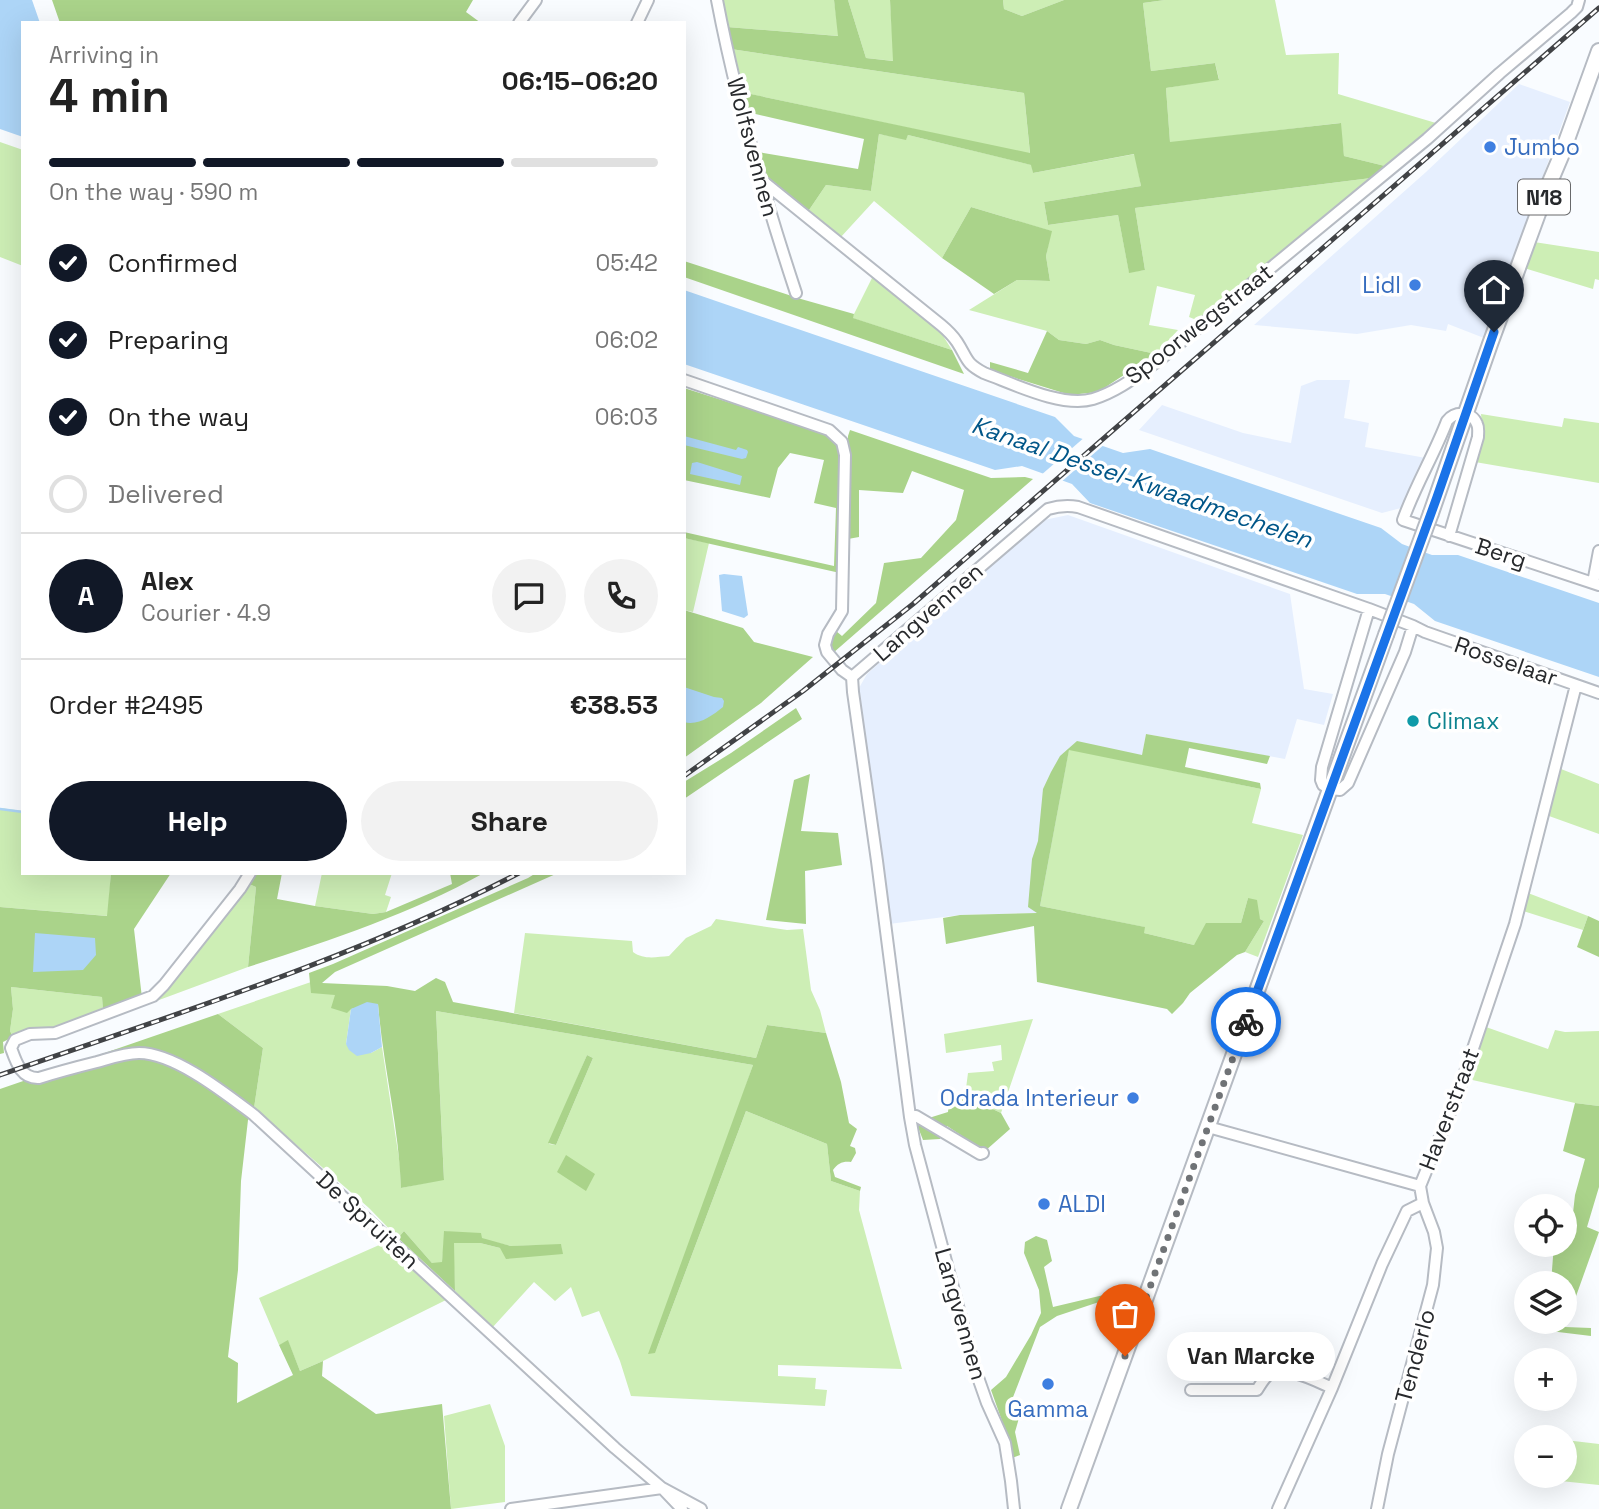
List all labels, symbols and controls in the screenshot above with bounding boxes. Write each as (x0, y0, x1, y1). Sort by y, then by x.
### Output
text: Arriving in (49, 40, 159, 70)
text: 06:15–06:20 (502, 64, 658, 98)
text: 4 min (49, 67, 170, 125)
street label: Wolfsvennen (720, 74, 786, 220)
place label: Jumbo (1504, 132, 1580, 162)
marker: Jumbo (1482, 139, 1498, 155)
text: On the way · 590 m (49, 177, 258, 207)
road number: N18 (1518, 180, 1570, 214)
icon: check (49, 244, 87, 282)
text: Confirmed (108, 246, 238, 280)
text: 05:42 (595, 248, 658, 278)
street label: Spoorwegstraat (1119, 257, 1279, 391)
pin (1464, 260, 1524, 332)
place label: Lidl (1362, 270, 1401, 300)
icon: home (1475, 271, 1513, 309)
marker: Lidl (1407, 277, 1423, 293)
icon: check (49, 321, 87, 359)
text: Preparing (108, 323, 229, 357)
text: 06:02 (595, 325, 658, 355)
icon: check (49, 398, 87, 436)
text: On the way (108, 400, 249, 434)
text: 06:03 (595, 402, 658, 432)
water label: Kanaal Dessel-Kwaadmechelen (968, 409, 1318, 555)
text: Delivered (108, 477, 224, 511)
street label: Berg (1472, 531, 1530, 575)
street label: Langvennen (867, 556, 989, 668)
button: chat (492, 559, 566, 633)
button: phone (584, 559, 658, 633)
text: Alex (141, 564, 194, 598)
text: A (78, 579, 94, 613)
text: Courier · 4.9 (141, 598, 271, 628)
street label: Rosselaar (1450, 629, 1562, 693)
text: Order #2495 (49, 688, 203, 722)
text: €38.53 (570, 688, 658, 722)
place label: Climax (1427, 706, 1500, 736)
marker: Climax (1405, 713, 1421, 729)
button: Help (49, 781, 347, 861)
button: Share (361, 781, 658, 861)
courier (1211, 987, 1281, 1057)
icon: bike (1227, 1003, 1265, 1041)
street label: Haverstraat (1412, 1044, 1486, 1174)
place label: Odrada Interieur (940, 1083, 1119, 1113)
marker: Odrada Interieur (1125, 1090, 1141, 1106)
street label: De Spruiten (310, 1165, 426, 1275)
place label: ALDI (1058, 1189, 1106, 1219)
map controls (1514, 1194, 1577, 1488)
button: locate (1514, 1194, 1577, 1257)
marker: ALDI (1036, 1196, 1052, 1212)
street label: Langvennen (928, 1244, 994, 1384)
button: layers (1514, 1271, 1577, 1334)
pin (1095, 1284, 1155, 1356)
icon: bag (1106, 1295, 1144, 1333)
street label: Tenderlo (1388, 1306, 1442, 1406)
callout: Van Marcke (1167, 1332, 1335, 1380)
text: Van Marcke (1187, 1341, 1315, 1371)
button: + (1514, 1348, 1577, 1411)
marker: Gamma (1040, 1376, 1056, 1392)
place label: Gamma (1007, 1394, 1089, 1424)
button: − (1514, 1425, 1577, 1488)

